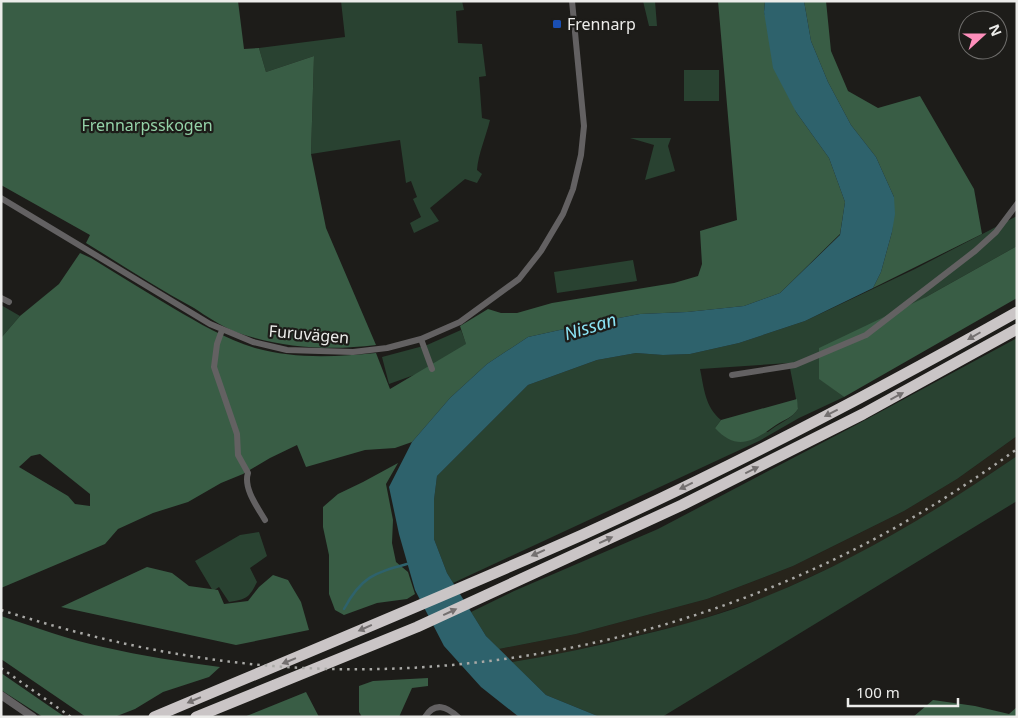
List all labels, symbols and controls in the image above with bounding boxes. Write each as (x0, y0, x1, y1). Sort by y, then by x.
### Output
north arrow (958, 10, 1008, 60)
place label: Frennarp (567, 13, 636, 35)
marker: Frennarp (551, 18, 563, 30)
text: N (985, 21, 1007, 39)
park label: Frennarpsskogen (81, 114, 213, 136)
water label: Nissan (561, 307, 619, 345)
street label: Furuvägen (268, 320, 350, 348)
one-way arrow (967, 332, 982, 340)
one-way arrow (890, 391, 904, 400)
one-way arrow (824, 409, 839, 417)
one-way arrow (745, 466, 760, 474)
one-way arrow (679, 482, 693, 490)
one-way arrow (599, 536, 613, 544)
one-way arrow (531, 550, 545, 558)
one-way arrow (443, 608, 457, 616)
one-way arrow (358, 625, 372, 633)
one-way arrow (282, 657, 296, 665)
scale bar (848, 676, 958, 708)
text: 100 m (856, 682, 900, 702)
one-way arrow (187, 696, 201, 704)

